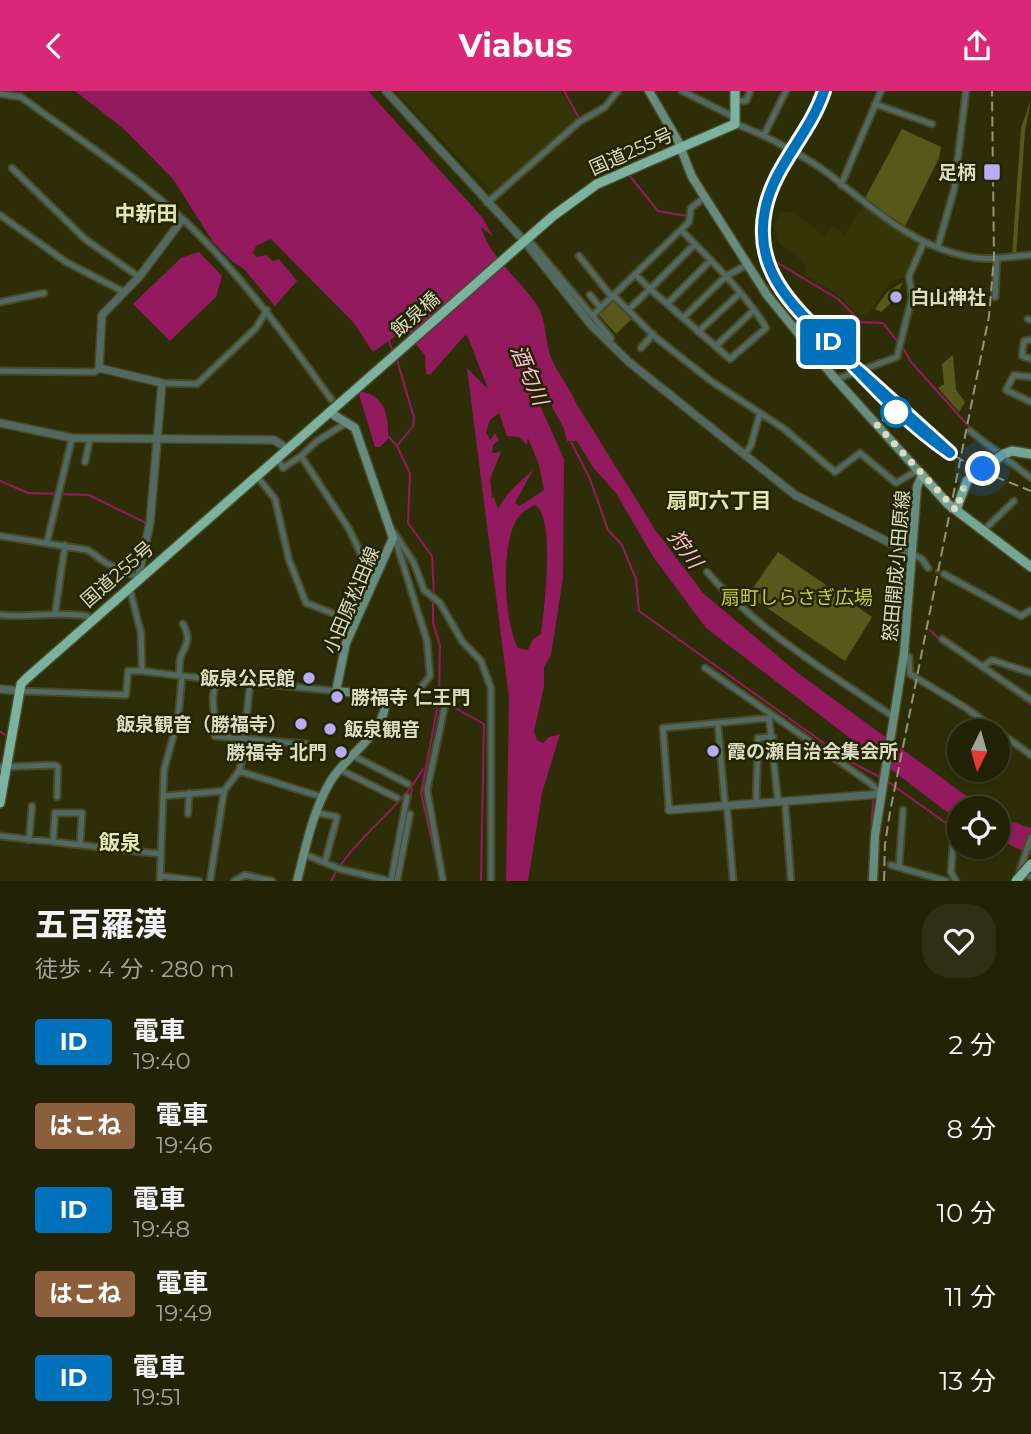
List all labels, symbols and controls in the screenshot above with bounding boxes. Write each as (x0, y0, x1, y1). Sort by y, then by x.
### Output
text: Viabus (458, 26, 573, 65)
icon: back (35, 27, 73, 65)
icon: share (958, 27, 996, 65)
street label: 国道255号 (586, 123, 677, 180)
place label: 足柄 (938, 161, 976, 184)
marker: 足柄 (982, 162, 1002, 182)
district label: 中新田 (115, 201, 178, 226)
place label: 白山神社 (910, 286, 986, 309)
street label: 飯泉橋 (386, 287, 444, 342)
marker: 白山神社 (888, 289, 904, 305)
line badge: ID (796, 319, 860, 365)
text: ID (814, 327, 842, 356)
water label: 酒匂川 (506, 341, 554, 411)
unlabelled marker (881, 397, 911, 427)
your location (965, 451, 1000, 486)
district label: 扇町六丁目 (667, 488, 772, 513)
street label: 怒田開成小田原線 (878, 489, 915, 643)
water label: 狩川 (663, 524, 709, 575)
street label: 国道255号 (76, 536, 159, 612)
street label: 小田原松田線 (319, 543, 384, 657)
park label: 扇町しらさぎ広場 (721, 586, 873, 609)
place label: 飯泉公民館 (200, 667, 295, 690)
marker: 飯泉公民館 (301, 670, 317, 686)
place label: 勝福寺 仁王門 (351, 686, 470, 709)
marker: 勝福寺 仁王門 (329, 689, 345, 705)
place label: 飯泉観音（勝福寺） (116, 713, 287, 736)
marker: 飯泉観音（勝福寺） (293, 716, 309, 732)
place label: 飯泉観音 (344, 718, 420, 741)
north arrow (947, 719, 1010, 782)
map controls (947, 719, 1010, 859)
marker: 飯泉観音 (322, 721, 338, 737)
place label: 霞の瀬自治会集会所 (727, 740, 898, 763)
place label: 勝福寺 北門 (227, 741, 327, 764)
marker: 霞の瀬自治会集会所 (705, 743, 721, 759)
marker: 勝福寺 北門 (333, 744, 349, 760)
button: locate (947, 796, 1010, 859)
district label: 飯泉 (98, 830, 141, 855)
text: 五百羅漢 (35, 904, 167, 944)
button: heart (922, 904, 996, 978)
text: 徒歩 · 4 分 · 280 m (35, 955, 234, 983)
text: 電車 (133, 1015, 185, 1047)
text: ID (60, 1027, 87, 1056)
text: 2 分 (948, 1029, 996, 1061)
text: 19:40 (133, 1047, 191, 1075)
text: 電車 (156, 1099, 208, 1131)
text: はこね (49, 1111, 121, 1140)
text: 8 分 (947, 1113, 996, 1145)
text: 19:46 (156, 1131, 212, 1159)
text: 電車 (133, 1183, 185, 1215)
text: ID (60, 1195, 87, 1224)
text: 10 分 (937, 1197, 996, 1229)
text: 19:48 (133, 1215, 190, 1243)
text: 電車 (156, 1267, 208, 1299)
text: はこね (49, 1279, 121, 1308)
text: 11 分 (944, 1281, 996, 1313)
text: 19:49 (156, 1299, 212, 1327)
text: 電車 (133, 1351, 185, 1383)
text: ID (60, 1363, 87, 1392)
text: 13 分 (939, 1365, 996, 1397)
text: 19:51 (133, 1383, 182, 1411)

